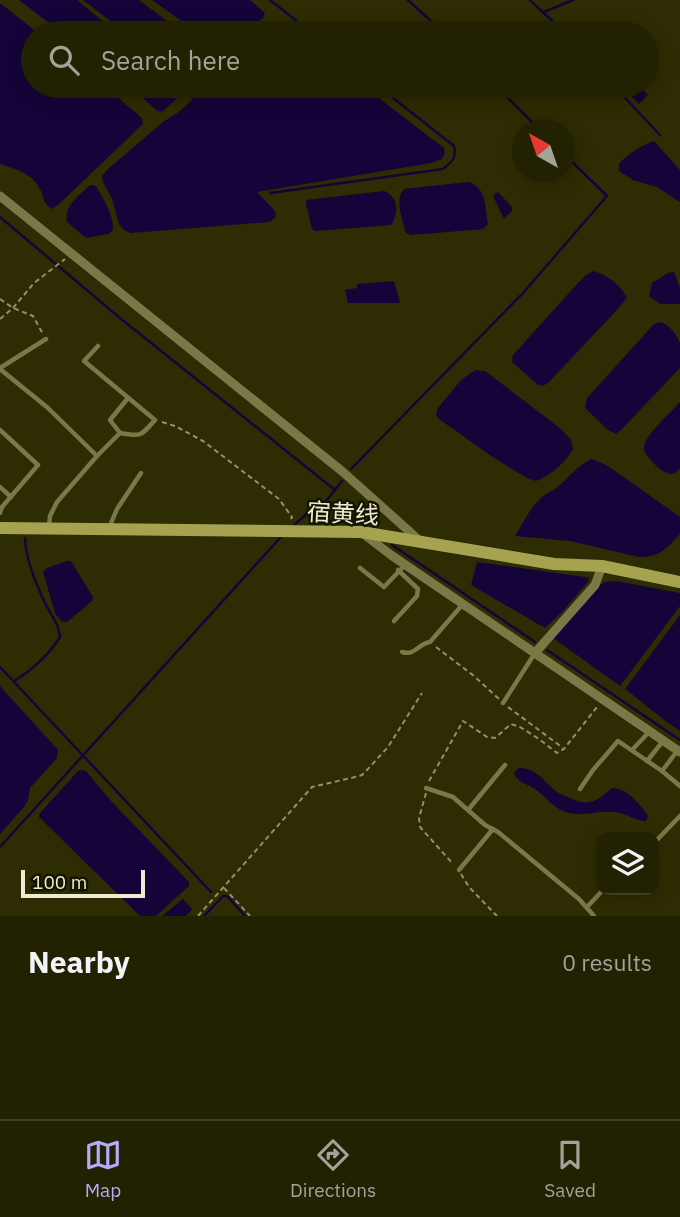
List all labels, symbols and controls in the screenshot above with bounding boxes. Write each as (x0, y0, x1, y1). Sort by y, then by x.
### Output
search box (21, 21, 659, 98)
icon: search (45, 41, 83, 79)
text: Search here (101, 43, 240, 77)
north arrow (512, 119, 575, 182)
street label: 宿黄线 (306, 495, 380, 531)
map controls (596, 832, 659, 895)
button: layers (596, 832, 659, 895)
scale bar (21, 867, 145, 899)
text: 100 m (32, 870, 87, 894)
text: Nearby (28, 942, 130, 981)
text: 0 results (562, 947, 652, 977)
tab: Map (84, 1136, 122, 1202)
tab: Directions (290, 1136, 376, 1202)
tab: Saved (544, 1136, 596, 1202)

